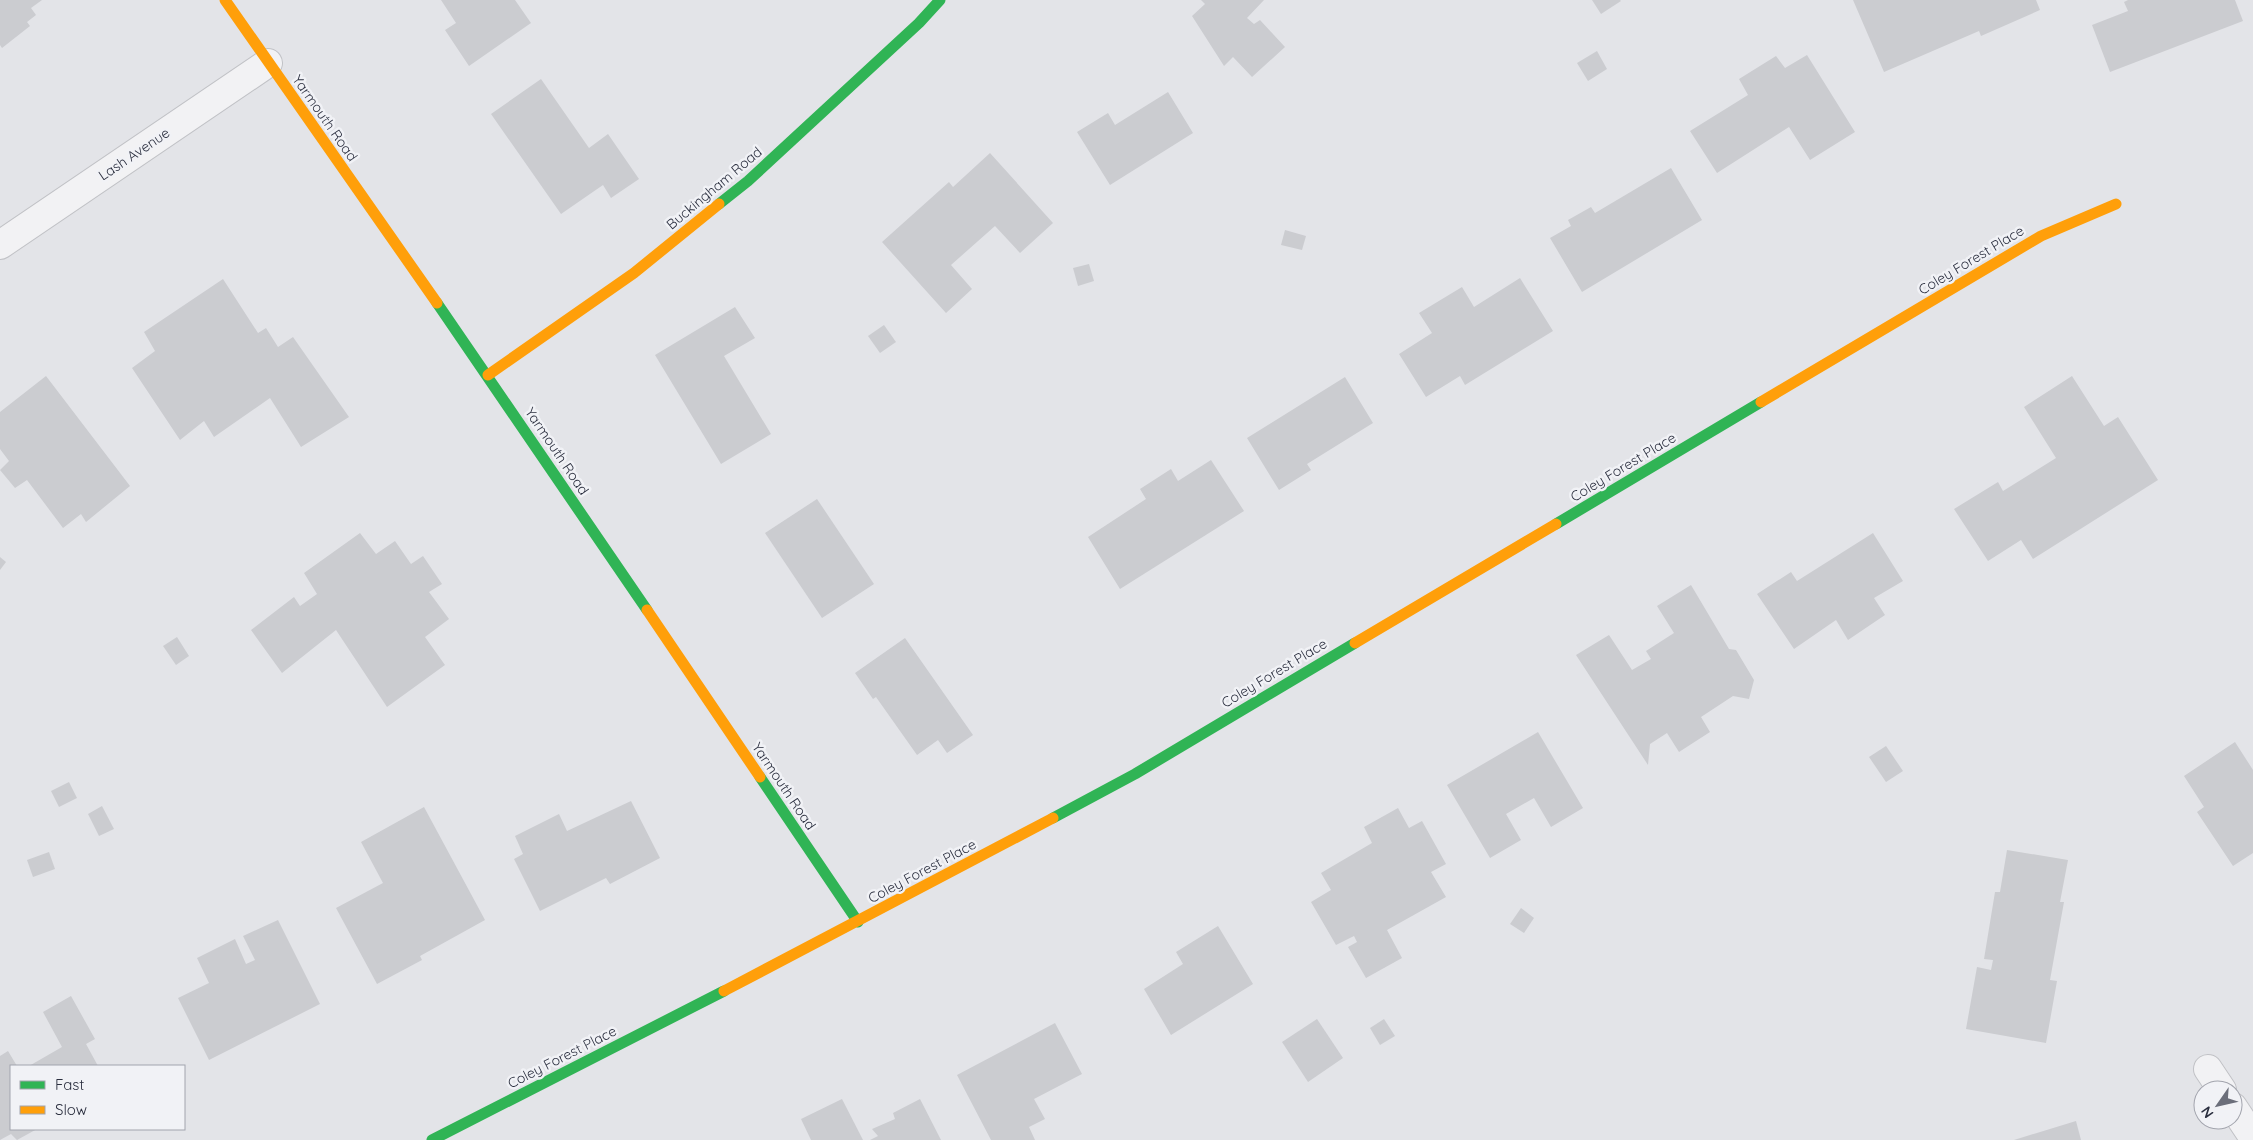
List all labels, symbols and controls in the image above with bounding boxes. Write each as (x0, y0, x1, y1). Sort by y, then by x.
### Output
street label: Yarmouth Road (288, 71, 362, 165)
street label: Lash Avenue (95, 124, 173, 184)
street label: Buckingham Road (662, 143, 766, 233)
street label: Coley Forest Place (1915, 221, 2027, 299)
street label: Yarmouth Road (521, 404, 593, 498)
street label: Coley Forest Place (1567, 428, 1679, 506)
street label: Coley Forest Place (1218, 634, 1330, 712)
street label: Yarmouth Road (748, 739, 820, 833)
street label: Coley Forest Place (865, 835, 979, 907)
street label: Coley Forest Place (505, 1022, 620, 1092)
legend (10, 1065, 185, 1130)
text: Fast (55, 1075, 84, 1094)
north arrow (2193, 1080, 2243, 1130)
text: Slow (55, 1100, 87, 1119)
text: N (2197, 1103, 2218, 1122)

